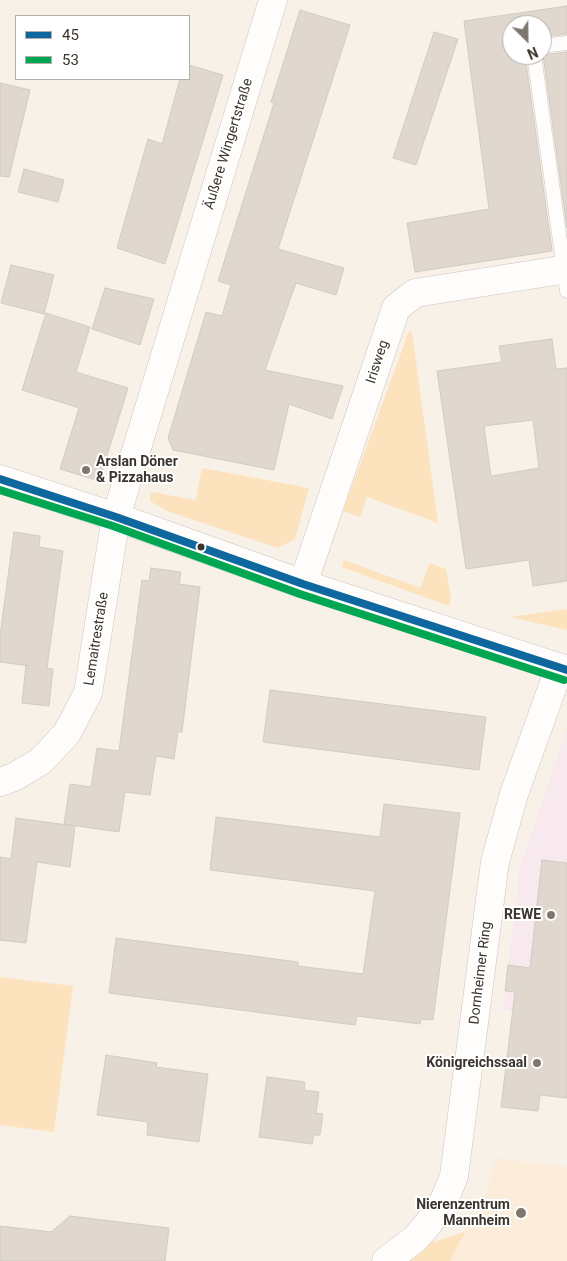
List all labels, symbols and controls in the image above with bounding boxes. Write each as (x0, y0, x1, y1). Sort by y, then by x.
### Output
legend (15, 15, 190, 80)
north arrow (502, 15, 552, 65)
text: 45 (62, 26, 79, 44)
text: N (525, 44, 540, 62)
text: 53 (62, 51, 79, 69)
street label: Äußere Wingertstraße (201, 76, 257, 212)
street label: Irisweg (363, 338, 393, 386)
place label: Arslan Döner & Pizzahaus (96, 454, 178, 487)
marker: Arslan Döner & Pizzahaus (80, 464, 92, 476)
unlabelled marker (196, 542, 206, 552)
street label: Lemaitrestraße (81, 591, 113, 687)
place label: REWE (504, 907, 541, 923)
marker: REWE (545, 909, 557, 921)
street label: Dornheimer Ring (466, 920, 496, 1026)
place label: Königreichssaal (426, 1055, 527, 1071)
marker: Königreichssaal (531, 1057, 543, 1069)
place label: Nierenzentrum Mannheim (416, 1197, 510, 1230)
marker: Nierenzentrum Mannheim (514, 1206, 528, 1220)

